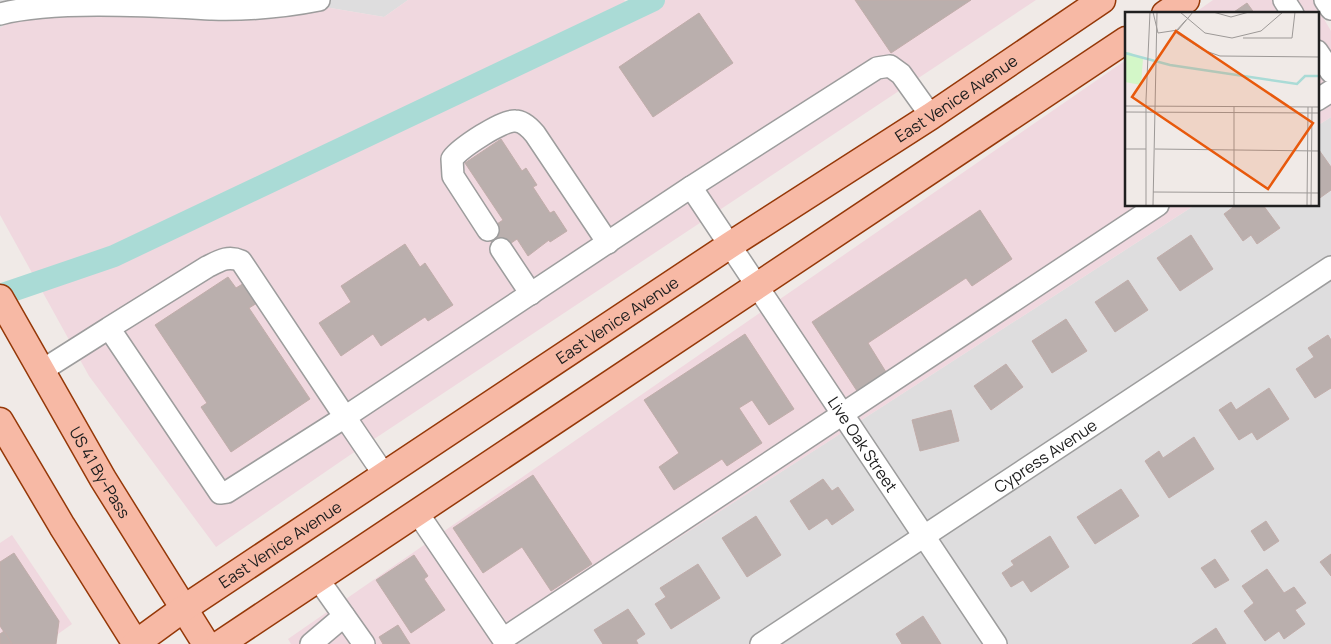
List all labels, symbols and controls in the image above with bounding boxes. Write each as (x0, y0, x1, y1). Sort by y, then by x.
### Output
inset map (1125, 12, 1318, 206)
street label: East Venice Avenue (891, 49, 1022, 147)
street label: East Venice Avenue (552, 271, 683, 369)
street label: Live Oak Street (823, 392, 903, 496)
street label: Cypress Avenue (990, 414, 1101, 498)
street label: US 41 By-Pass (64, 423, 136, 522)
street label: East Venice Avenue (214, 496, 346, 593)

